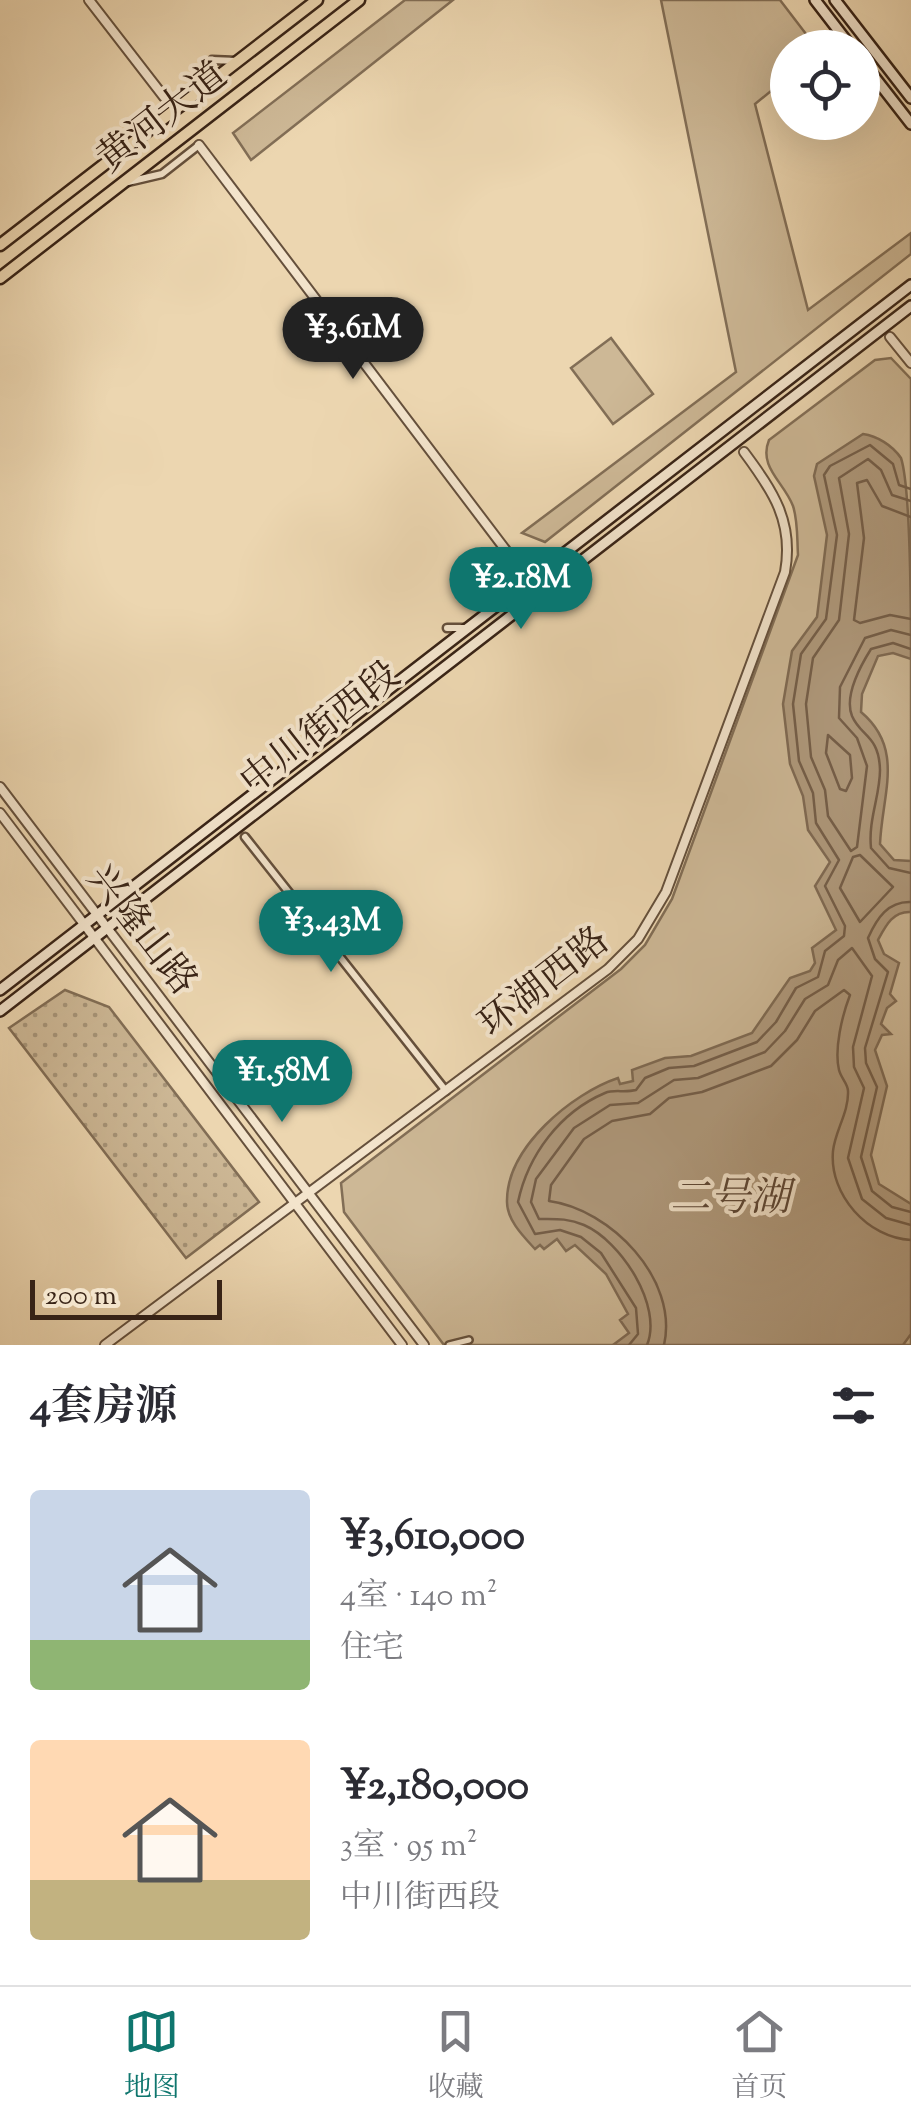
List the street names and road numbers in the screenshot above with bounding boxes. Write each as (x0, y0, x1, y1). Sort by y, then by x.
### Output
street label: 黄河大道 (87, 51, 240, 187)
street label: 中川街西段 (230, 650, 413, 810)
street label: 兴隆山路 (72, 855, 208, 1008)
street label: 环湖西路 (469, 916, 622, 1052)

